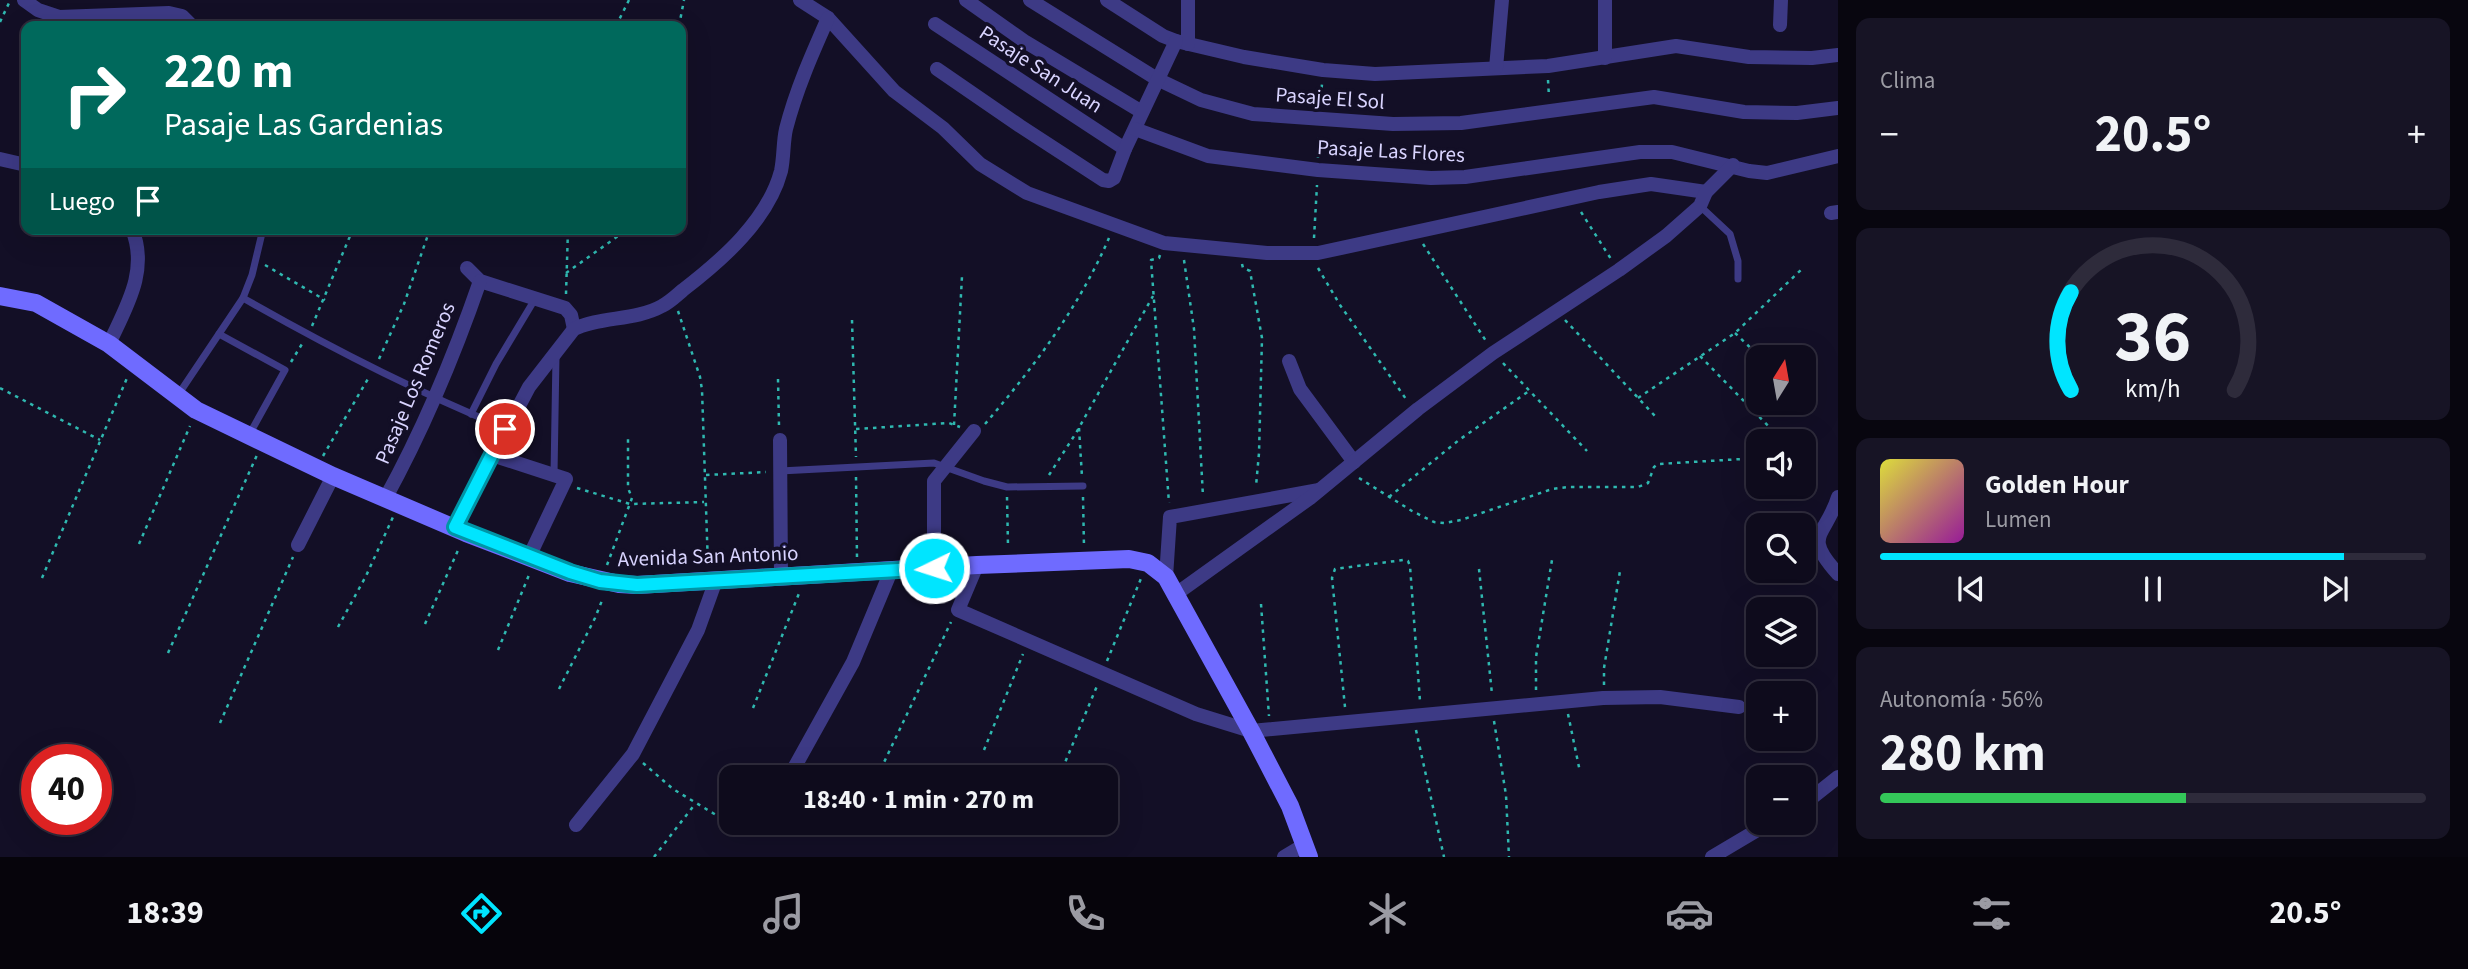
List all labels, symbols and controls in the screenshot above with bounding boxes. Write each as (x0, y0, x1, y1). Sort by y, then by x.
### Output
street label: Pasaje San Juan (973, 18, 1109, 120)
text: 220 m (164, 37, 293, 107)
icon: right (49, 49, 140, 140)
text: Clima (1880, 64, 1935, 97)
street label: Pasaje El Sol (1274, 79, 1386, 117)
text: 20.5° (2095, 98, 2211, 172)
text: Pasaje Las Gardenias (164, 102, 443, 148)
text: − (1880, 108, 1899, 162)
text: + (2407, 108, 2426, 162)
street label: Pasaje Las Flores (1316, 132, 1466, 170)
icon: arrive (129, 182, 167, 220)
text: Luego (49, 183, 115, 220)
text: 36 (2115, 285, 2191, 389)
street label: Pasaje Los Romeros (367, 297, 463, 469)
north arrow (1746, 345, 1816, 415)
map controls (1746, 345, 1816, 835)
text: km/h (2125, 370, 2181, 406)
pin (475, 399, 535, 459)
icon: arrive (486, 410, 524, 448)
button: sound (1746, 429, 1816, 499)
text: Golden Hour (1985, 466, 2129, 503)
text: Lumen (1985, 503, 2052, 536)
button: search (1746, 513, 1816, 583)
position arrow (897, 531, 971, 605)
street label: Avenida San Antonio (617, 538, 799, 574)
icon: previous (1952, 570, 1990, 608)
icon: pause (2134, 570, 2172, 608)
icon: next (2316, 570, 2354, 608)
button: layers (1746, 597, 1816, 667)
button: + (1746, 681, 1816, 751)
text: Autonomía · 56% (1880, 683, 2043, 716)
text: 280 km (1880, 717, 2046, 791)
speed limit sign: 40 (21, 744, 112, 835)
button: − (1746, 765, 1816, 835)
text: 18:40 · 1 min · 270 m (803, 781, 1034, 818)
icon: directions (457, 889, 506, 938)
icon: music (759, 889, 808, 938)
icon: phone (1061, 889, 1110, 938)
icon: climate (1363, 889, 1412, 938)
icon: car (1665, 889, 1714, 938)
icon: filters (1967, 889, 2016, 938)
text: 18:39 (127, 890, 204, 936)
text: 20.5° (2269, 890, 2341, 936)

